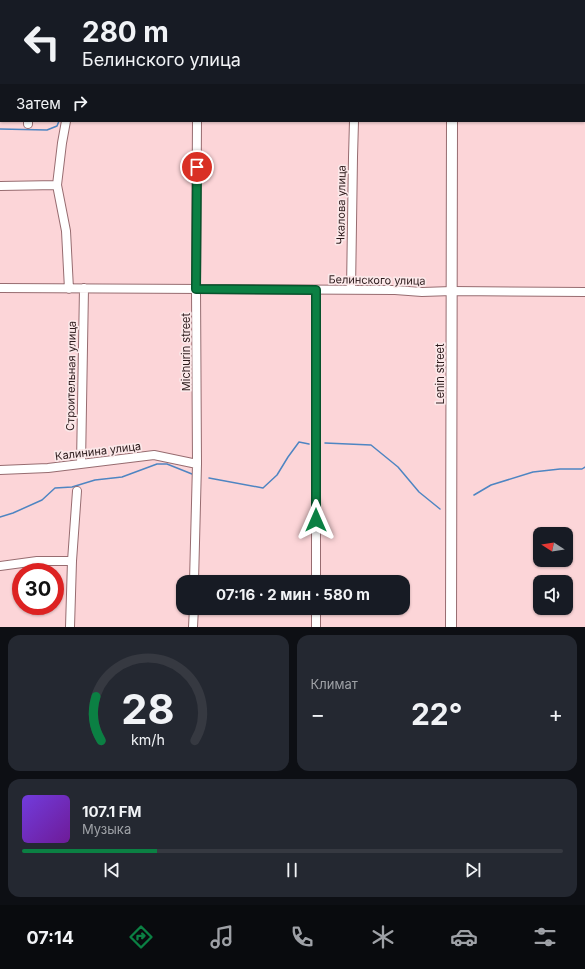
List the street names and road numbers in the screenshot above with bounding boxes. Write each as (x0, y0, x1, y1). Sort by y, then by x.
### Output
street label: Чкалова улица (333, 165, 349, 245)
street label: Белинского улица (328, 272, 426, 288)
street label: Michurin street (179, 312, 193, 391)
street label: Строительная улица (63, 321, 79, 431)
street label: Lenin street (433, 343, 447, 405)
street label: Калинина улица (54, 439, 142, 463)

